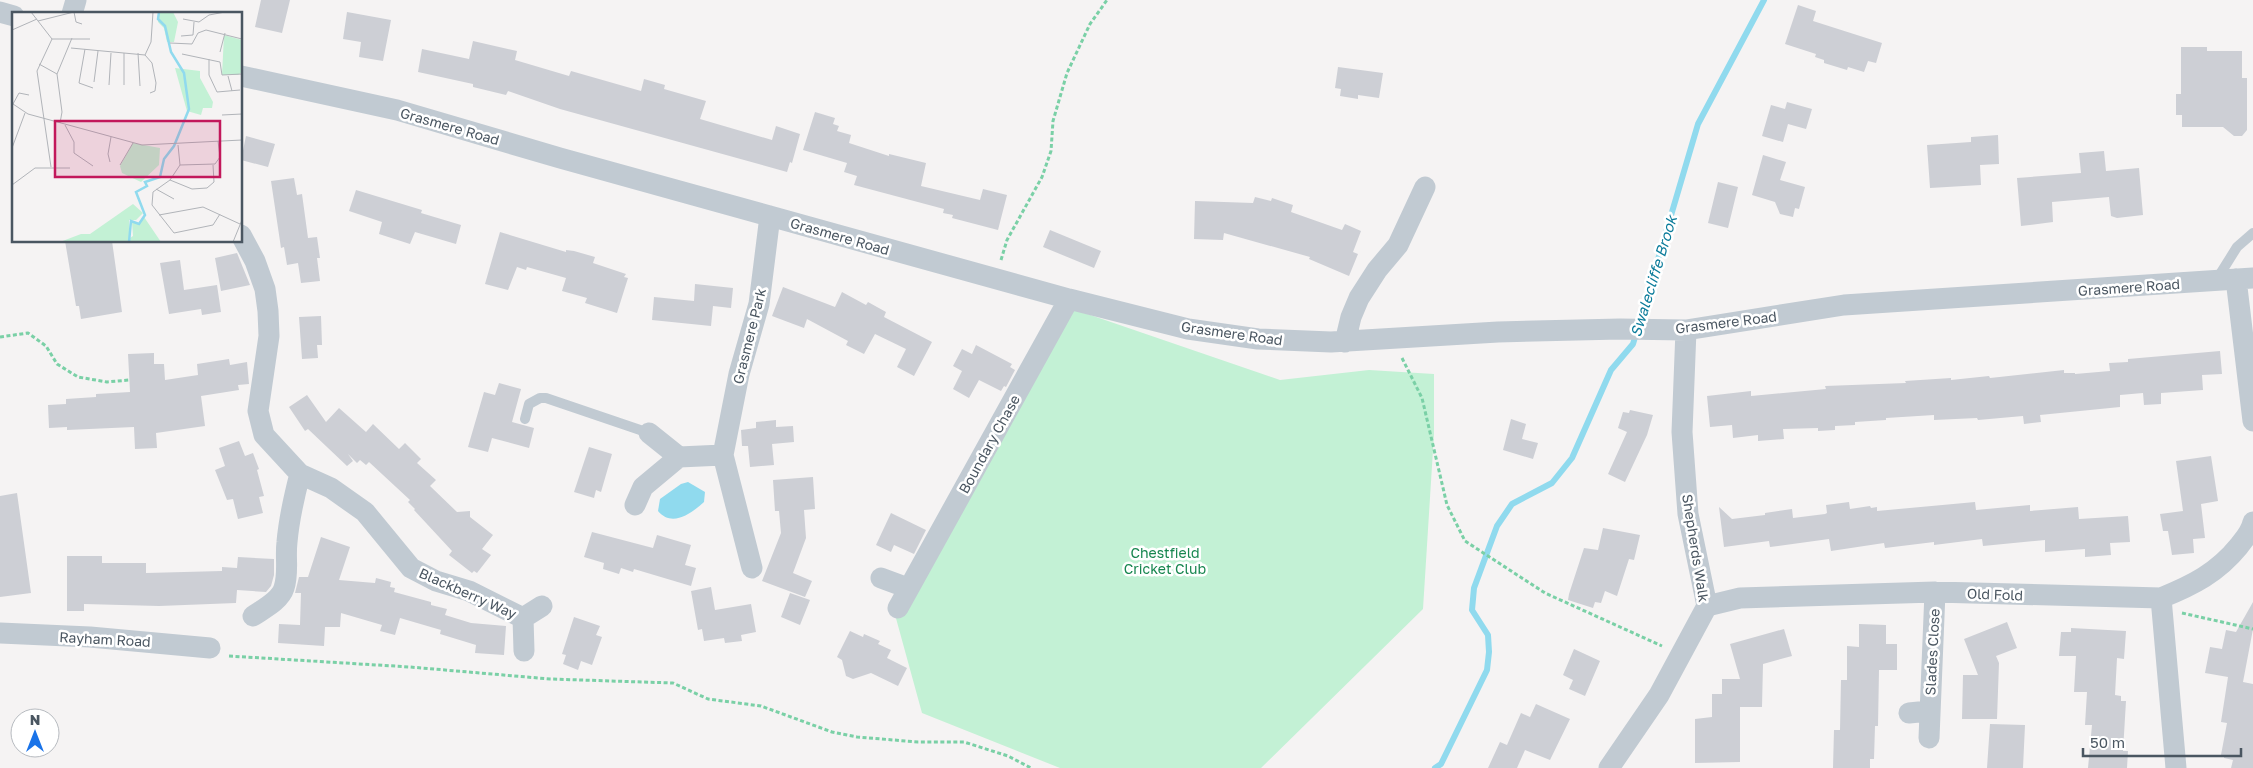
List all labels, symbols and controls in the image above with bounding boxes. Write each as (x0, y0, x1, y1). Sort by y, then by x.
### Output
inset map (12, 12, 242, 242)
street label: Grasmere Road (398, 104, 502, 148)
water label: Swalecliffe Brook (1626, 212, 1680, 339)
street label: Grasmere Road (788, 214, 892, 258)
street label: Grasmere Road (2077, 275, 2181, 299)
street label: Grasmere Park (729, 286, 769, 386)
street label: Grasmere Road (1674, 307, 1778, 337)
street label: Grasmere Road (1180, 317, 1284, 349)
street label: Boundary Chase (955, 392, 1023, 496)
street label: Shepherds Walk (1679, 493, 1713, 603)
park label: Chestfield Cricket Club (1124, 544, 1206, 577)
street label: Blackberry Way (417, 564, 520, 622)
street label: Old Fold (1967, 585, 2023, 603)
street label: Slades Close (1921, 608, 1943, 696)
street label: Rayham Road (59, 628, 151, 650)
north arrow (10, 708, 60, 758)
text: N (30, 711, 40, 728)
scale bar (2083, 726, 2240, 758)
text: 50 m (2090, 733, 2125, 751)

